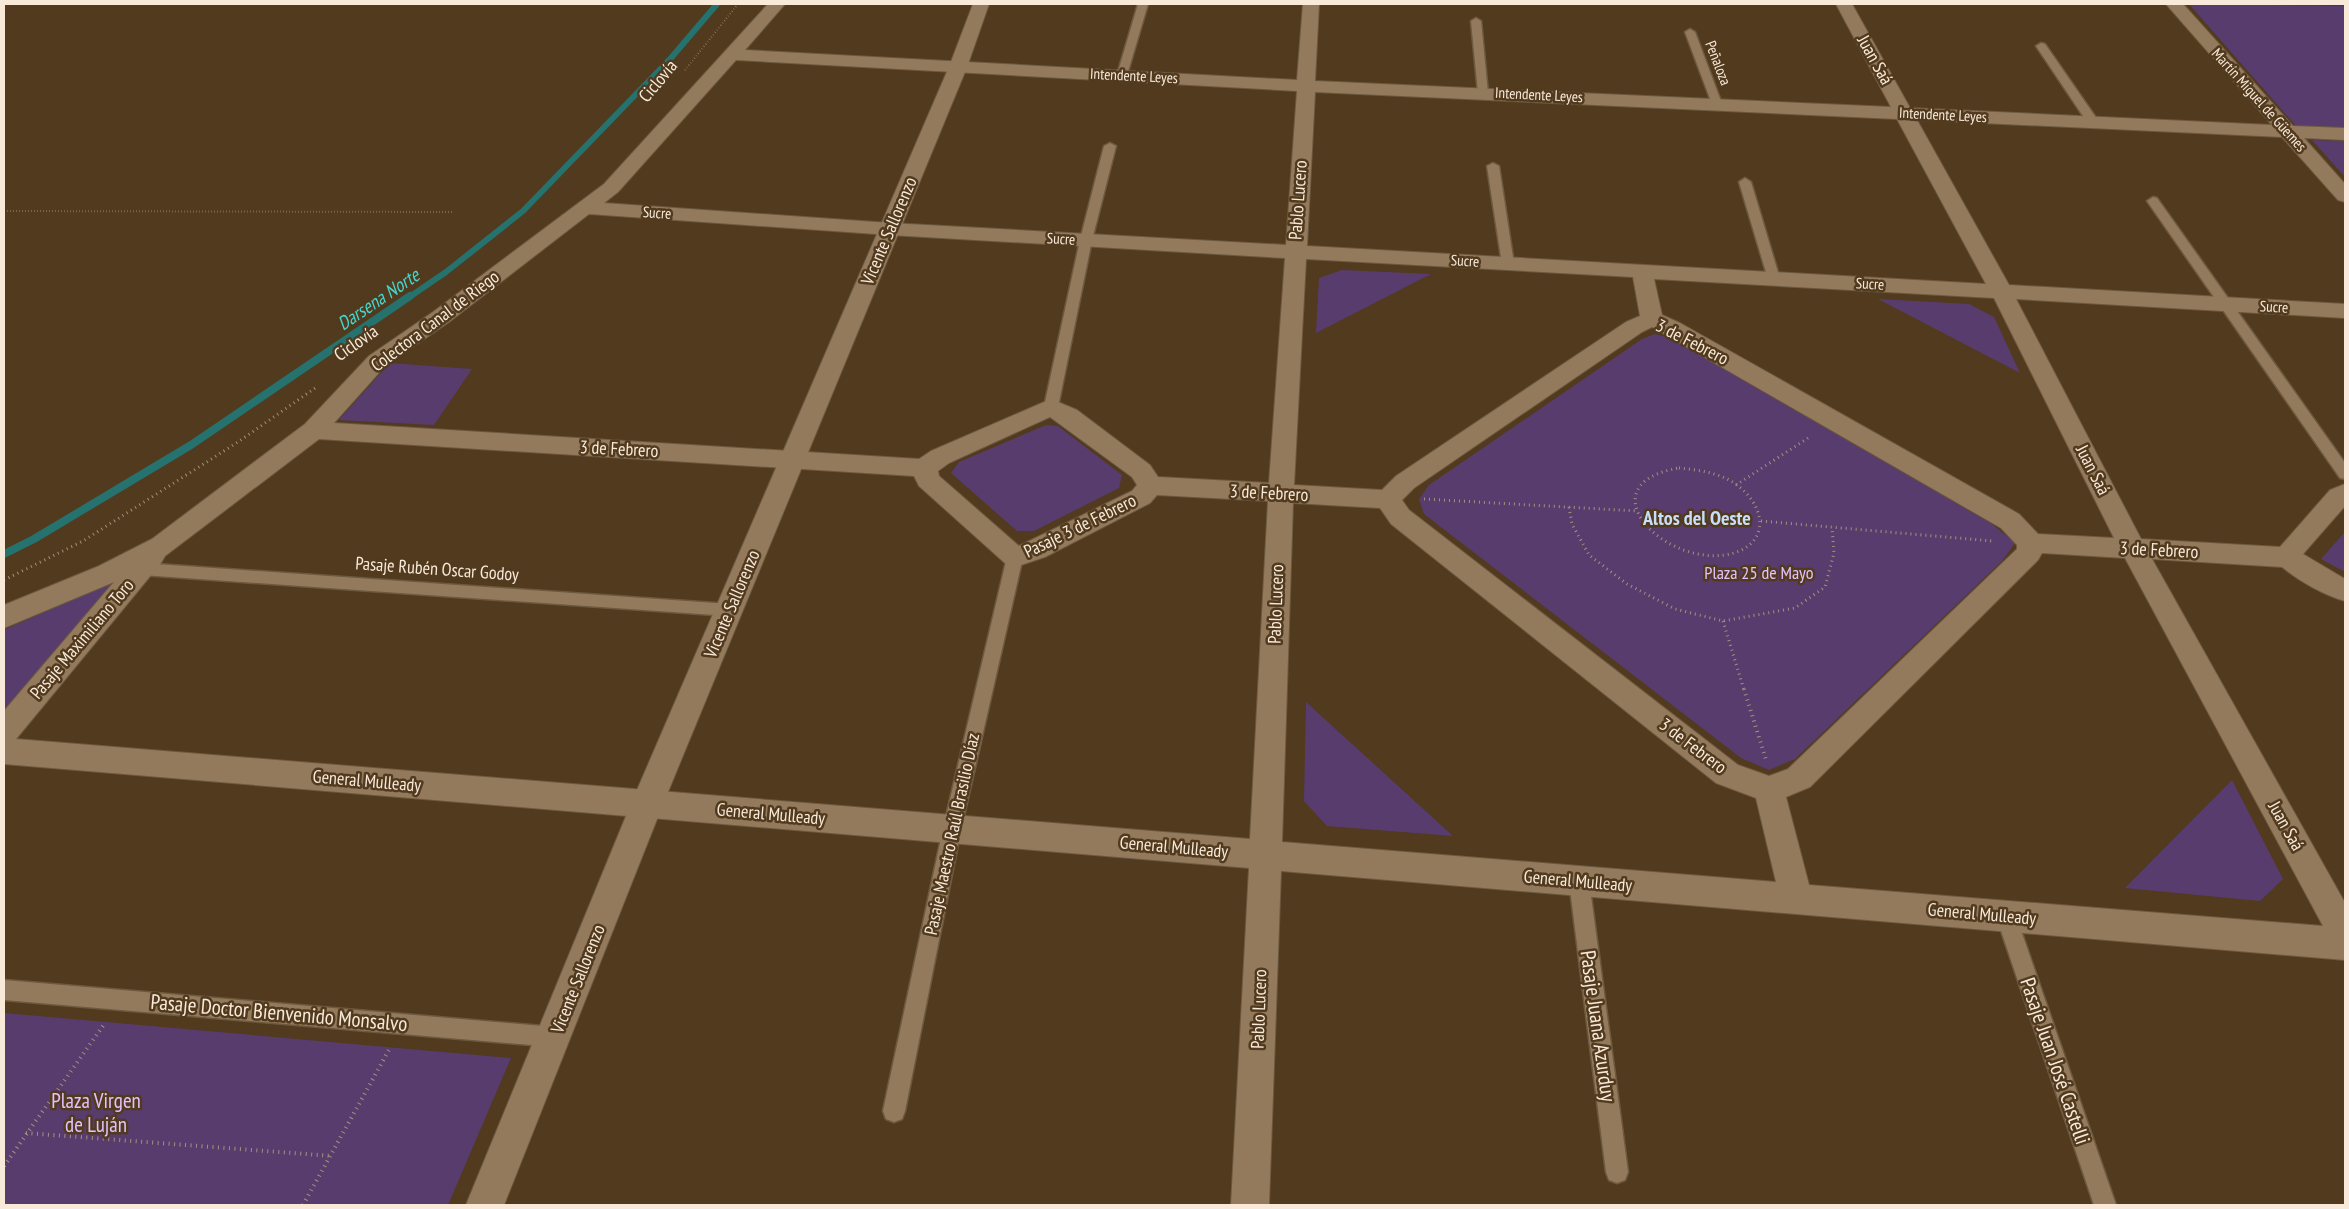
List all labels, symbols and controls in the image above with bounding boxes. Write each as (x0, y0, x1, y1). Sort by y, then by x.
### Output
street label: Juan Saá (1852, 30, 1898, 89)
street label: Peñaloza (1701, 38, 1736, 88)
street label: Martín Miguel de Güemes (2208, 44, 2311, 155)
street label: Ciclovía (633, 55, 682, 107)
street label: Intendente Leyes (1090, 64, 1178, 87)
street label: Intendente Leyes (1495, 83, 1583, 106)
street label: Intendente Leyes (1899, 103, 1987, 126)
street label: Pablo Lucero (1283, 159, 1312, 241)
street label: Vicente Sallorenzo (855, 173, 922, 289)
street label: Sucre (642, 202, 672, 223)
street label: Sucre (1046, 228, 1076, 249)
street label: Sucre (1450, 250, 1480, 271)
water label: Darsena Norte (332, 262, 425, 335)
street label: Colectora Canal de Riego (366, 265, 504, 376)
street label: Sucre (1855, 273, 1885, 294)
street label: Sucre (2259, 296, 2289, 317)
street label: 3 de Febrero (1652, 313, 1733, 370)
street label: Ciclovía (329, 319, 382, 366)
street label: 3 de Febrero (579, 435, 659, 462)
street label: Juan Saá (2071, 440, 2116, 499)
street label: 3 de Febrero (1229, 479, 1309, 506)
street label: Pasaje 3 de Febrero (1020, 488, 1140, 563)
district label: Altos del Oeste (1642, 505, 1751, 531)
street label: 3 de Febrero (2119, 536, 2199, 563)
street label: Vicente Sallorenzo (698, 546, 765, 662)
street label: Pasaje Rubén Oscar Godoy (355, 551, 520, 586)
park label: Plaza 25 de Mayo (1704, 561, 1814, 584)
street label: Pablo Lucero (1263, 564, 1288, 644)
street label: Pasaje Maximiliano Toro (25, 574, 139, 703)
street label: 3 de Febrero (1655, 713, 1732, 779)
street label: Pasaje Maestro Raúl Brasilio Díaz (919, 731, 984, 937)
street label: General Mulleady (312, 764, 422, 797)
street label: Juan Saá (2263, 796, 2309, 855)
street label: General Mulleady (716, 797, 826, 830)
street label: General Mulleady (1119, 830, 1229, 863)
street label: General Mulleady (1523, 864, 1633, 897)
street label: General Mulleady (1927, 897, 2037, 930)
street label: Vicente Sallorenzo (545, 921, 610, 1037)
street label: Pasaje Juana Azurduy (1575, 948, 1622, 1103)
street label: Pablo Lucero (1246, 969, 1271, 1049)
street label: Pasaje Juan José Castelli (2014, 974, 2097, 1148)
street label: Pasaje Doctor Bienvenido Monsalvo (149, 988, 409, 1037)
park label: Plaza Virgen de Luján (51, 1087, 141, 1138)

